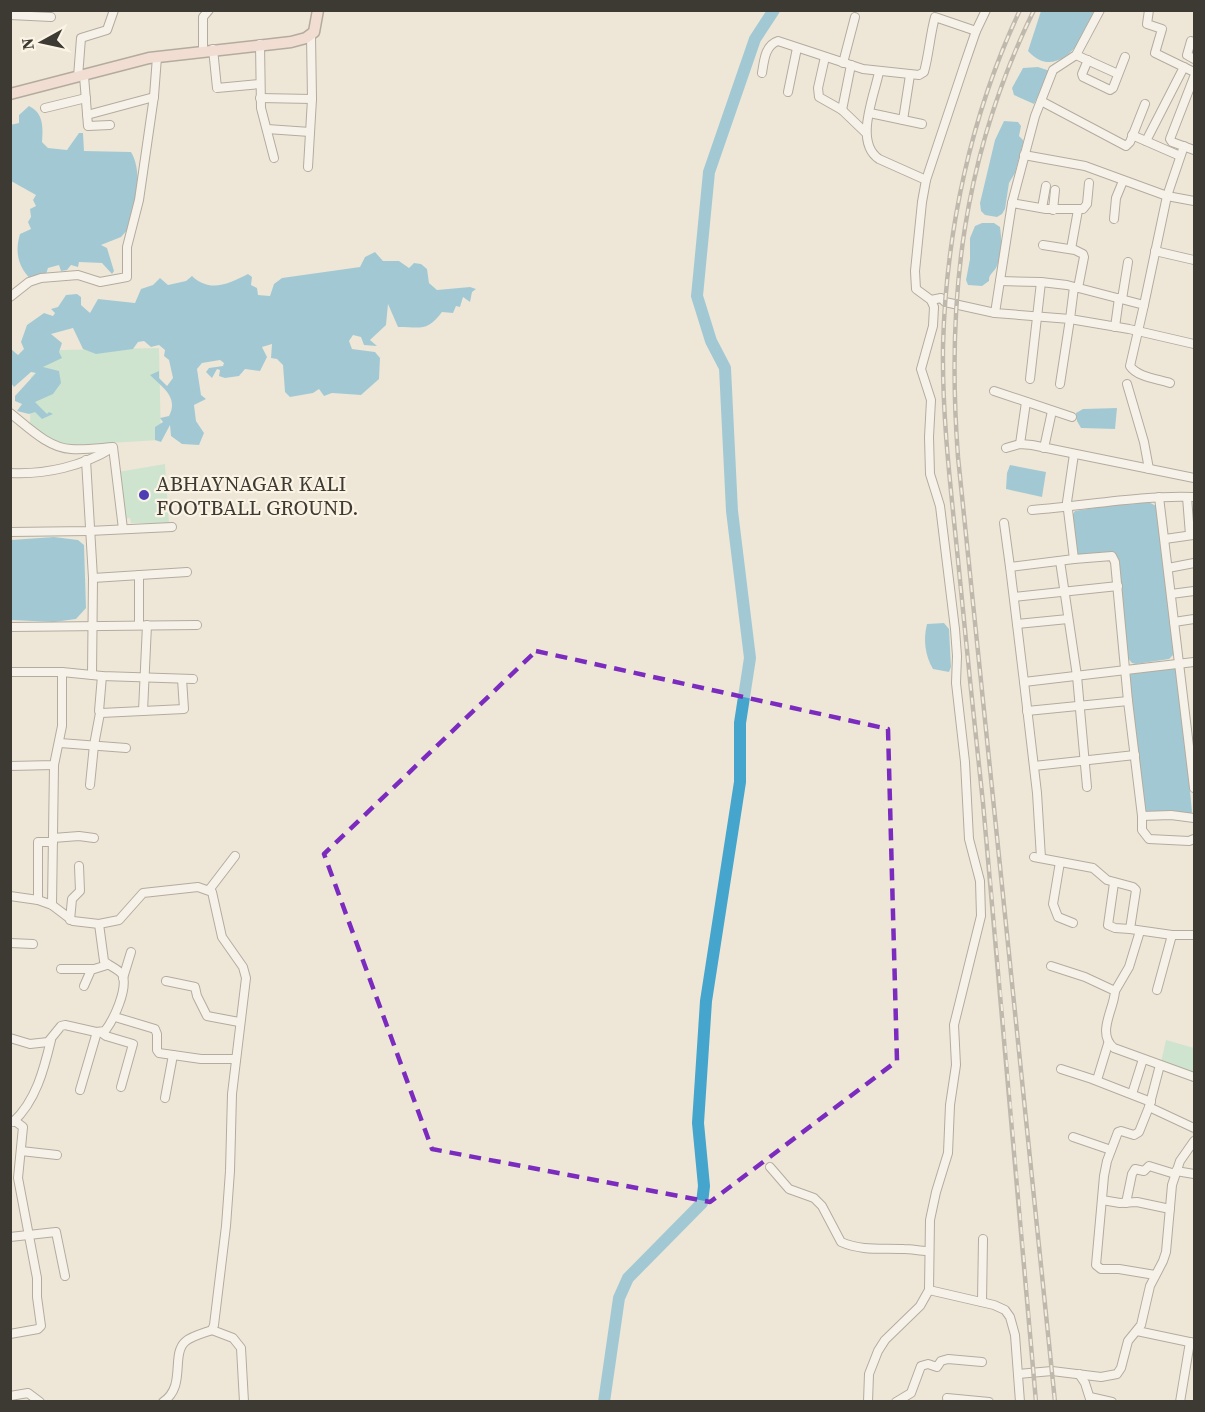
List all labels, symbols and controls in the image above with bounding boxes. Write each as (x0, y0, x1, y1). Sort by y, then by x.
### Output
north arrow (12, 12, 72, 72)
text: N (15, 36, 39, 51)
place label: ABHAYNAGAR KALI FOOTBALL GROUND. (156, 469, 359, 522)
marker: ABHAYNAGAR KALI FOOTBALL GROUND. (137, 488, 151, 502)

